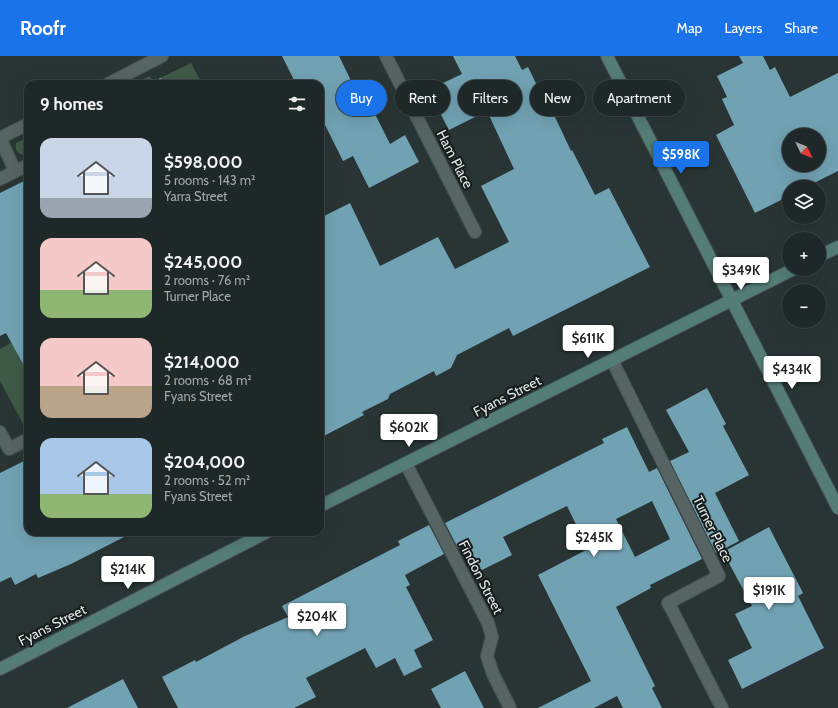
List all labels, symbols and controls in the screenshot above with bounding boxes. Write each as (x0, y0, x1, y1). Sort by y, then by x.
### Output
text: Roofr (20, 17, 66, 40)
text: Map (677, 19, 702, 37)
text: Layers (724, 19, 762, 37)
text: Share (784, 19, 818, 37)
chip: Buy (336, 80, 387, 116)
chip: Rent (395, 80, 450, 116)
chip: Filters (458, 80, 522, 116)
chip: New (530, 80, 585, 116)
chip: Apartment (593, 80, 685, 116)
icon: filters (286, 93, 308, 115)
text: 9 homes (40, 94, 103, 114)
street label: Ham Place (433, 127, 477, 191)
north arrow (782, 128, 826, 172)
map controls (782, 128, 826, 328)
pin: $598K (653, 141, 709, 175)
text: $598K (662, 146, 700, 162)
text: $598,000 (164, 152, 243, 172)
icon: home (72, 154, 120, 202)
text: 5 rooms · 143 m² (164, 172, 255, 188)
button: layers (782, 180, 826, 224)
text: Yarra Street (164, 188, 227, 204)
button: + (782, 232, 826, 276)
text: $245,000 (164, 252, 242, 272)
icon: home (72, 254, 120, 302)
pin: $349K (713, 257, 769, 291)
text: $349K (722, 262, 760, 278)
text: 2 rooms · 76 m² (164, 272, 250, 288)
button: − (782, 284, 826, 328)
text: Turner Place (164, 288, 231, 304)
pin: $611K (560, 325, 616, 359)
text: $611K (572, 330, 604, 346)
text: $214,000 (164, 352, 239, 372)
icon: home (72, 354, 120, 402)
pin: $434K (764, 356, 820, 390)
text: $434K (773, 361, 811, 377)
street label: Fyans Street (470, 371, 544, 421)
text: 2 rooms · 68 m² (164, 372, 252, 388)
text: Fyans Street (164, 388, 232, 404)
pin: $602K (381, 414, 437, 448)
text: $602K (389, 419, 429, 435)
text: $204,000 (164, 452, 245, 472)
icon: home (72, 454, 120, 502)
text: 2 rooms · 52 m² (164, 472, 250, 488)
text: Fyans Street (164, 488, 232, 504)
street label: Turner Place (689, 493, 737, 565)
pin: $245K (566, 524, 622, 558)
text: $245K (575, 529, 613, 545)
street label: Findon Street (455, 537, 507, 617)
pin: $214K (100, 556, 156, 590)
text: $214K (110, 561, 146, 577)
pin: $191K (741, 577, 797, 611)
text: $191K (753, 582, 785, 598)
street label: Fyans Street (15, 600, 89, 650)
pin: $204K (289, 603, 345, 637)
text: $204K (297, 608, 337, 624)

